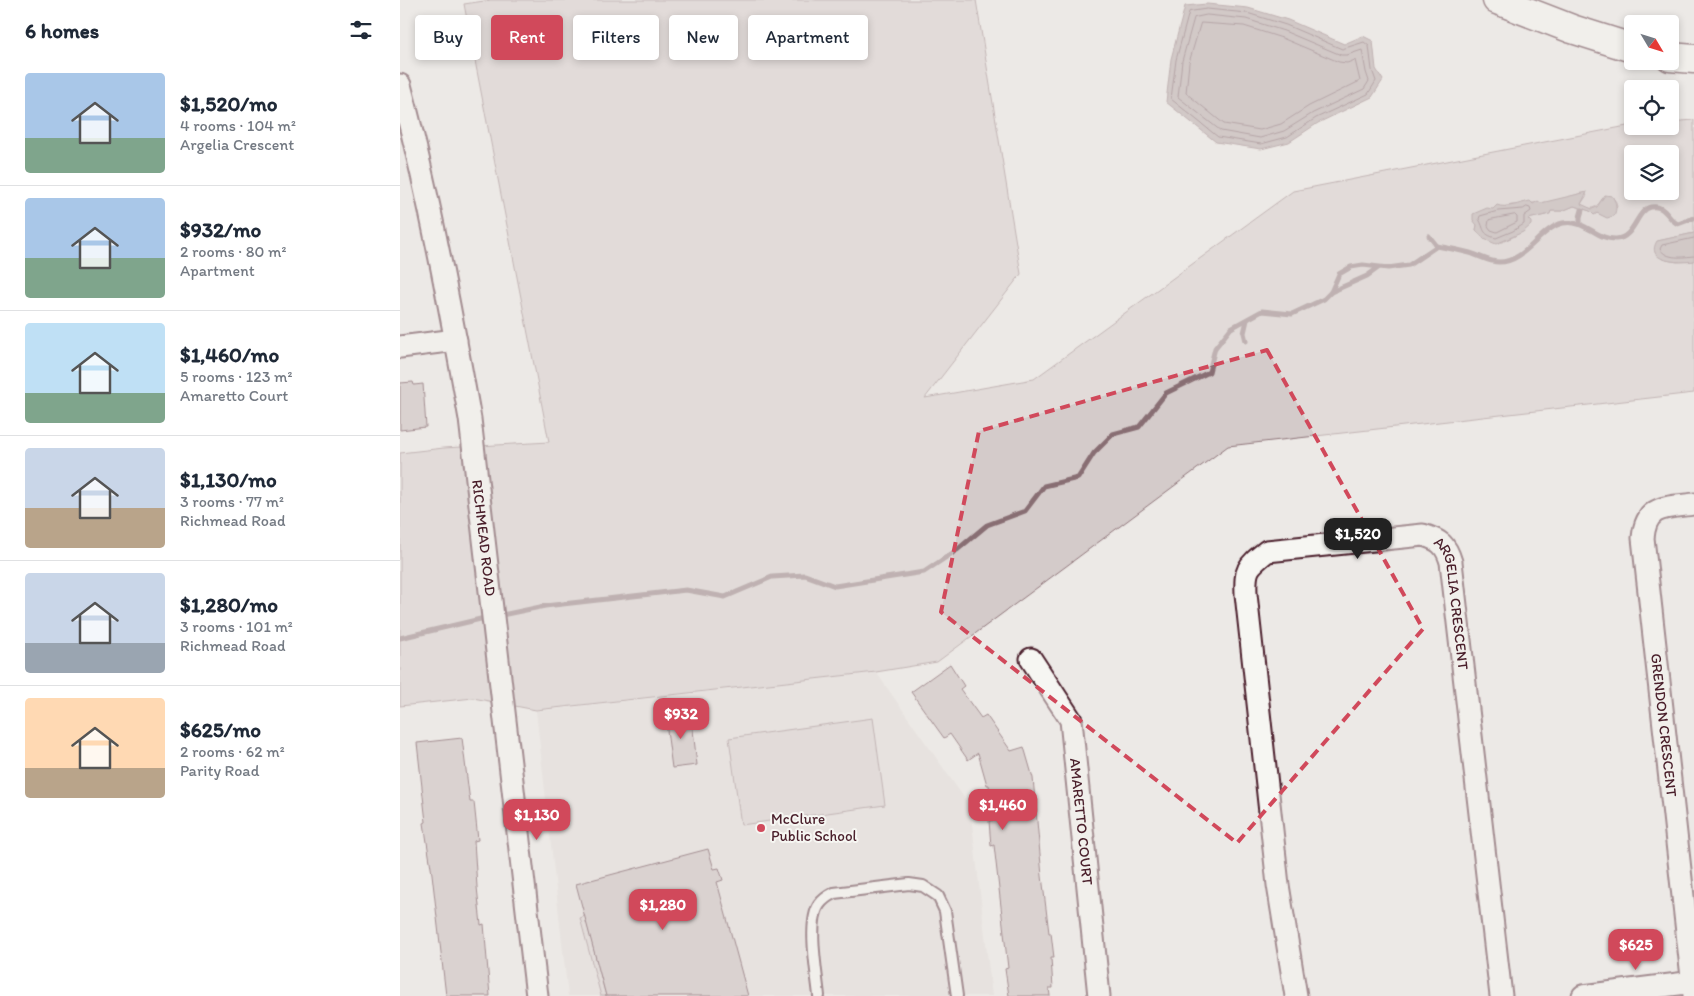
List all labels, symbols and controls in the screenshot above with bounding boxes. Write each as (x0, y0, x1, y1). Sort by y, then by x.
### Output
chip: Buy (415, 15, 481, 60)
chip: Rent (491, 15, 563, 60)
chip: Filters (573, 15, 659, 60)
chip: New (669, 15, 738, 60)
chip: Apartment (748, 15, 868, 60)
north arrow (1624, 15, 1679, 70)
map controls (1624, 15, 1679, 200)
icon: filters (347, 16, 375, 44)
text: 6 homes (25, 18, 99, 43)
button: locate (1624, 80, 1679, 135)
text: $1,520/mo (180, 91, 278, 116)
icon: home (65, 93, 125, 153)
text: 4 rooms · 104 m² (180, 116, 296, 135)
text: Argelia Crescent (180, 135, 294, 154)
button: layers (1624, 145, 1679, 200)
text: $932/mo (180, 217, 261, 242)
icon: home (65, 218, 125, 278)
text: 2 rooms · 80 m² (180, 242, 286, 261)
text: Apartment (180, 261, 255, 280)
text: $1,460/mo (180, 342, 279, 367)
icon: home (65, 343, 125, 403)
text: 5 rooms · 123 m² (180, 367, 292, 386)
text: Amaretto Court (180, 386, 288, 405)
text: $1,130/mo (180, 467, 277, 492)
icon: home (65, 468, 125, 528)
street label: RICHMEAD ROAD (468, 479, 500, 597)
text: 3 rooms · 77 m² (180, 492, 284, 511)
text: Richmead Road (180, 511, 285, 530)
pin: $1,520 (1317, 518, 1399, 560)
text: $1,520 (1335, 524, 1381, 543)
street label: ARGELIA CRESCENT (1431, 533, 1472, 671)
text: $1,280/mo (180, 592, 278, 617)
icon: home (65, 593, 125, 653)
text: 3 rooms · 101 m² (180, 617, 293, 636)
text: Richmead Road (180, 636, 285, 655)
street label: GRENDON CRESCENT (1647, 652, 1681, 798)
pin: $932 (651, 698, 711, 740)
text: $932 (664, 704, 698, 723)
text: $625/mo (180, 717, 261, 742)
icon: home (65, 718, 125, 778)
text: 2 rooms · 62 m² (180, 742, 285, 761)
street label: AMARETTO COURT (1066, 757, 1097, 887)
text: Parity Road (180, 761, 260, 780)
pin: $1,460 (962, 788, 1044, 831)
text: $1,460 (979, 795, 1027, 814)
pin: $1,130 (496, 798, 578, 841)
text: $1,130 (514, 805, 560, 824)
place label: McClure Public School (771, 810, 858, 845)
marker: McClure Public School (755, 822, 767, 834)
pin: $1,280 (622, 888, 704, 931)
text: $1,280 (640, 895, 686, 914)
pin: $625 (1606, 928, 1666, 971)
text: $625 (1619, 935, 1653, 954)

